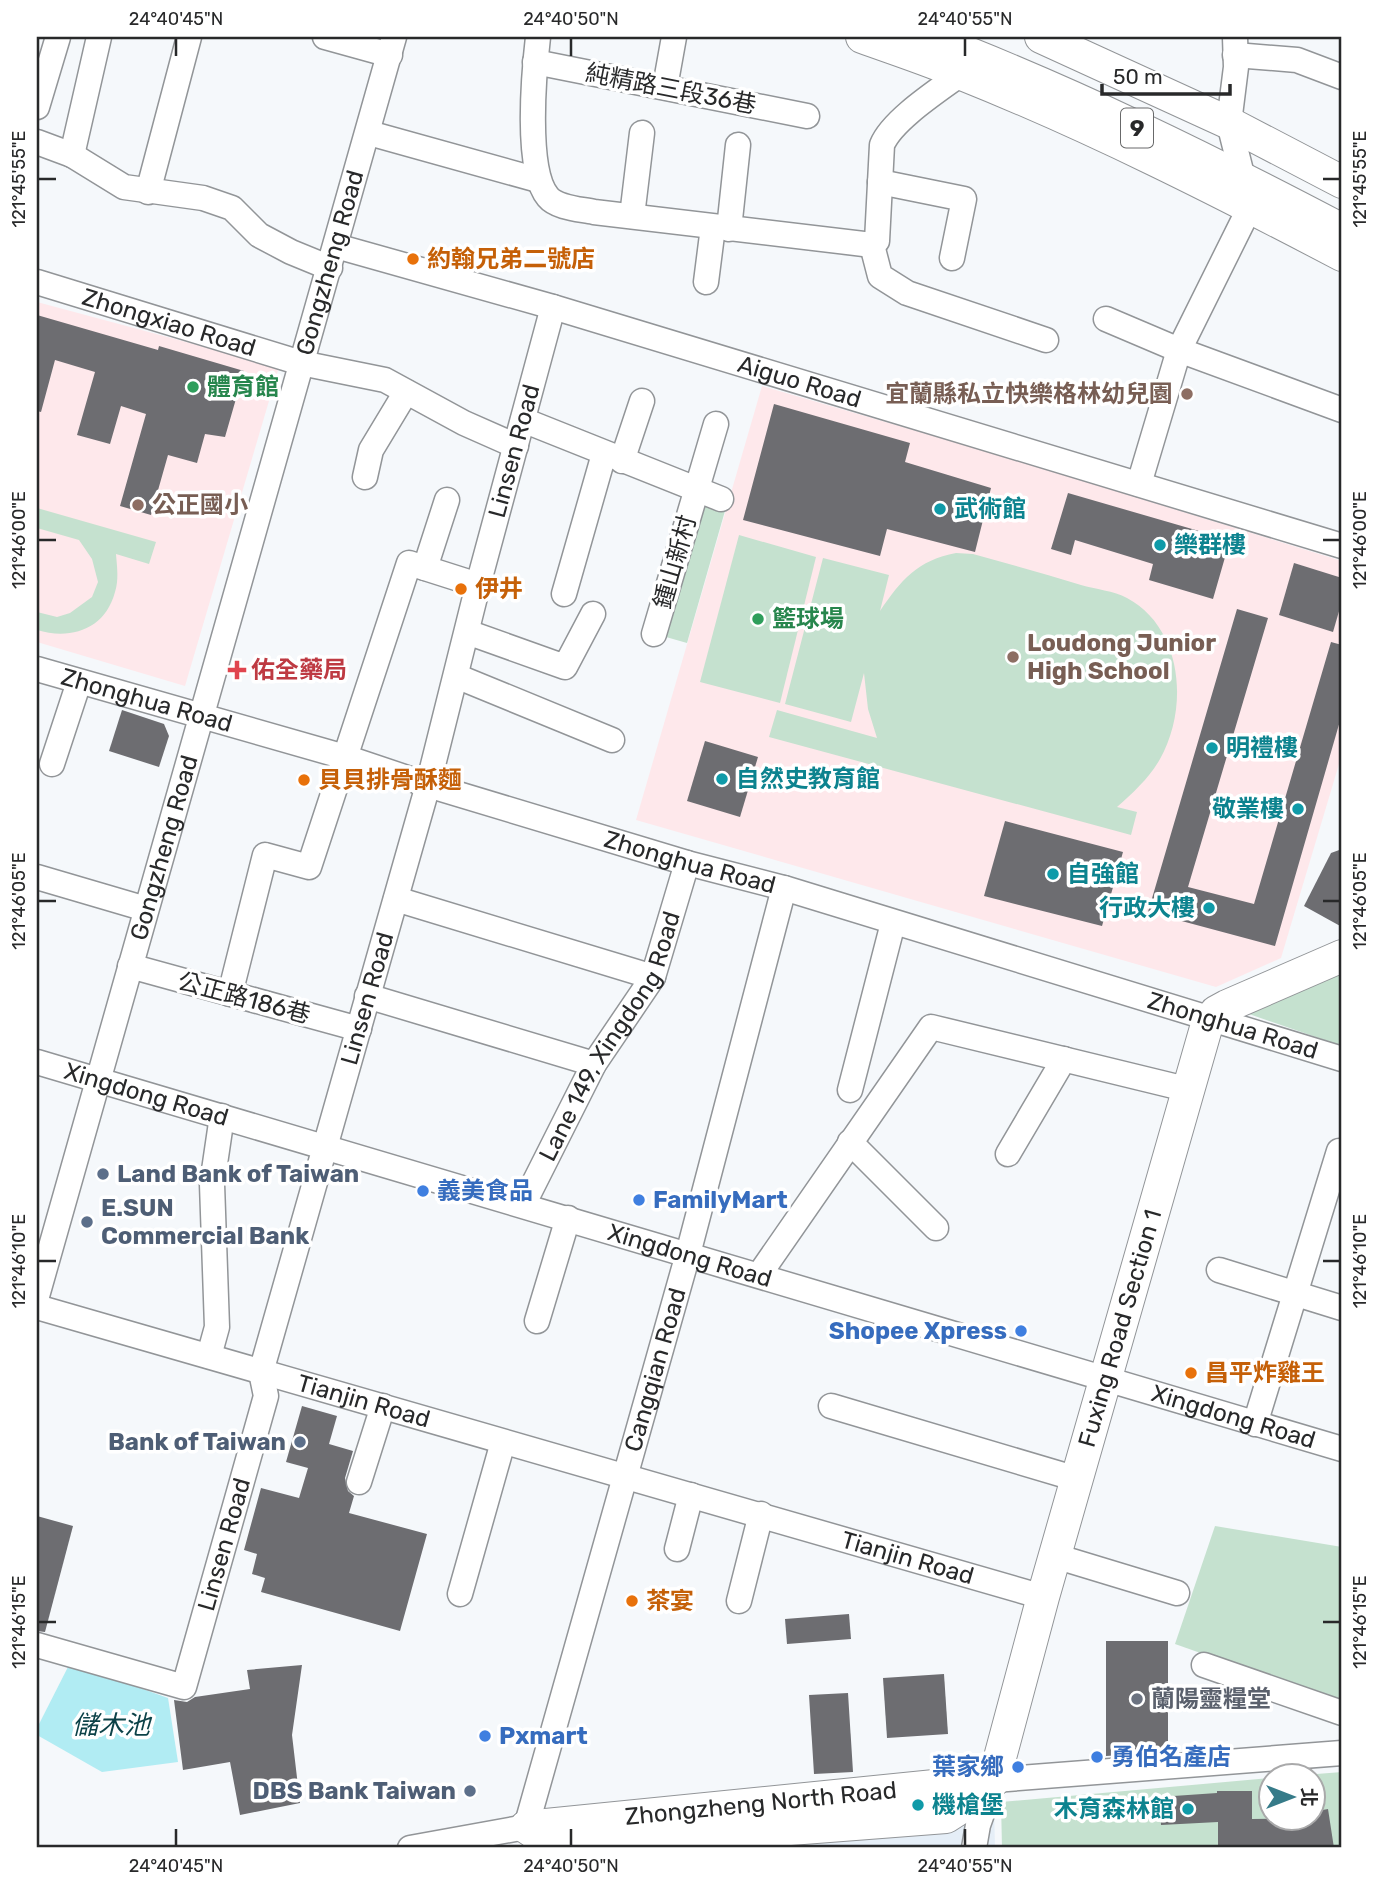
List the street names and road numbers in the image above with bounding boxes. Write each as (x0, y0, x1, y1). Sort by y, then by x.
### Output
street label: 純精路三段36巷 (583, 59, 759, 119)
road number: 9 (1121, 108, 1153, 148)
street label: Gongzheng Road (290, 167, 370, 358)
street label: Zhongxiao Road (79, 283, 259, 362)
street label: Aiguo Road (735, 350, 864, 414)
street label: Linsen Road (483, 381, 546, 521)
street label: 鍾山新村 (648, 512, 702, 612)
street label: Zhonghua Road (58, 663, 235, 738)
street label: Gongzheng Road (125, 752, 204, 943)
street label: Zhonghua Road (601, 825, 779, 899)
street label: Lane 149, Xingdong Road (533, 908, 686, 1166)
street label: Linsen Road (335, 929, 399, 1068)
street label: 公正路186巷 (175, 967, 313, 1029)
street label: Zhonghua Road (1144, 986, 1321, 1065)
street label: Xingdong Road (61, 1057, 232, 1132)
street label: Fuxing Road Section 1 (1073, 1206, 1167, 1450)
street label: Xingdong Road (605, 1218, 775, 1293)
street label: Cangqian Road (619, 1285, 692, 1455)
street label: Tianjin Road (294, 1369, 433, 1434)
street label: Xingdong Road (1148, 1379, 1319, 1454)
street label: Linsen Road (192, 1475, 256, 1614)
street label: Tianjin Road (838, 1526, 977, 1590)
street label: Zhongzheng North Road (624, 1776, 898, 1831)

